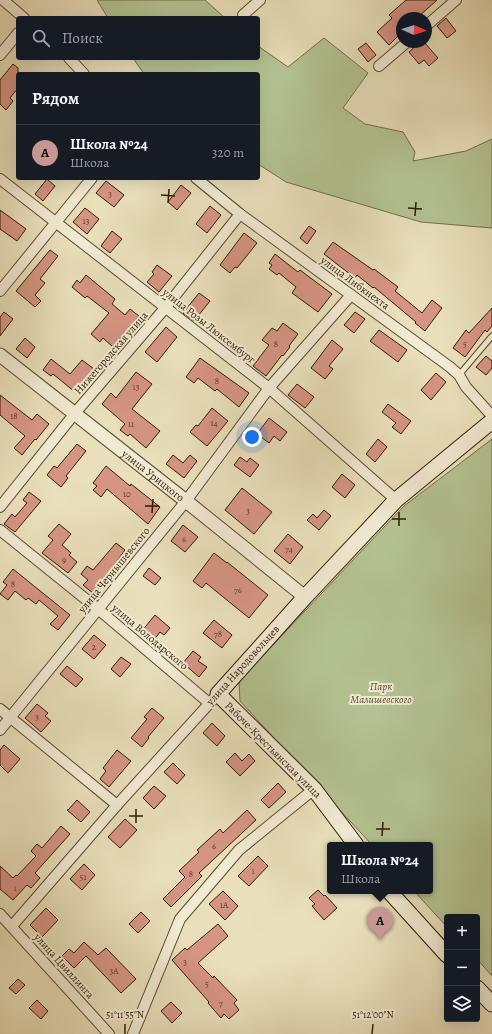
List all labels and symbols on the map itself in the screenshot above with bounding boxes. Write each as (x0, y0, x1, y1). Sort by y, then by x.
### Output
north arrow (396, 12, 432, 48)
house number: 3 (108, 188, 112, 200)
house number: 13 (83, 215, 90, 227)
street label: улица Либкнехта (317, 252, 393, 314)
street label: улица Розы Люксембург (159, 284, 259, 367)
street label: Нижегородская улица (71, 308, 152, 398)
house number: 8 (274, 338, 278, 350)
house number: 5 (463, 338, 467, 350)
house number: 8 (215, 375, 219, 387)
house number: 13 (133, 381, 140, 393)
house number: 18 (10, 410, 18, 422)
house number: 14 (210, 417, 218, 429)
house number: 11 (128, 418, 134, 430)
your location (242, 427, 262, 447)
street label: улица Урицкого (118, 445, 188, 505)
house number: 10 (123, 488, 131, 500)
house number: 3 (246, 505, 250, 517)
street label: улица Чернышевского (74, 524, 154, 617)
house number: 6 (182, 533, 186, 545)
house number: 74 (285, 543, 293, 555)
house number: 9 (62, 554, 66, 566)
house number: 8 (11, 578, 15, 590)
house number: 76 (234, 584, 242, 596)
street label: улица Володарского (108, 600, 192, 674)
street label: улица Народовольцев (202, 622, 283, 709)
house number: 78 (214, 628, 222, 640)
house number: 2 (92, 641, 97, 653)
park label: Парк Малишевского (350, 679, 412, 707)
street label: Рабоче-Крестьянская улица (221, 698, 325, 802)
house number: 3 (35, 711, 39, 723)
house number: 6 (212, 840, 216, 852)
house number: 1 (251, 865, 255, 877)
house number: 8 (189, 868, 193, 880)
house number: 51 (80, 871, 86, 883)
house number: 1 (13, 882, 17, 894)
house number: 1А (220, 899, 229, 911)
pin: A (367, 907, 393, 940)
street label: улица Цвиллинга (30, 929, 98, 1003)
house number: 3 (183, 956, 187, 968)
house number: 3А (109, 965, 119, 977)
house number: 5 (205, 978, 209, 990)
house number: 7 (219, 997, 223, 1009)
text: 51°11'55"N (106, 1008, 144, 1021)
text: 51°12'00"N (352, 1008, 394, 1021)

